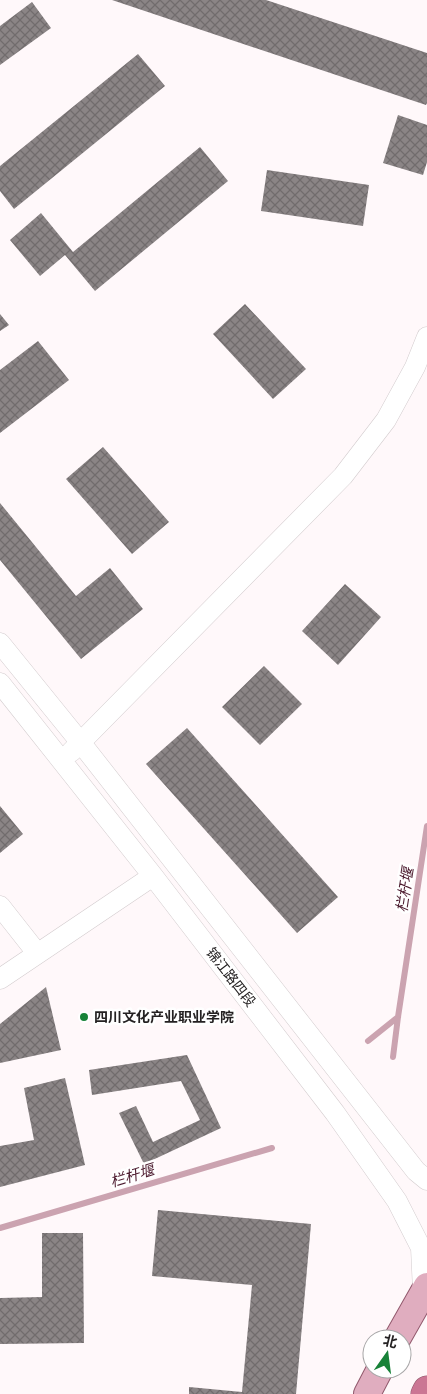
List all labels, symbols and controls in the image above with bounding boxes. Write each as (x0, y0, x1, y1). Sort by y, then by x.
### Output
water label: 栏杆堰 (393, 863, 418, 914)
street label: 锦江路四段 (202, 944, 259, 1010)
place label: 四川文化产业职业学院 (94, 1009, 234, 1026)
marker: 四川文化产业职业学院 (78, 1011, 90, 1023)
water label: 栏杆堰 (108, 1160, 159, 1191)
north arrow (362, 1329, 412, 1379)
text: 北 (381, 1332, 399, 1352)

